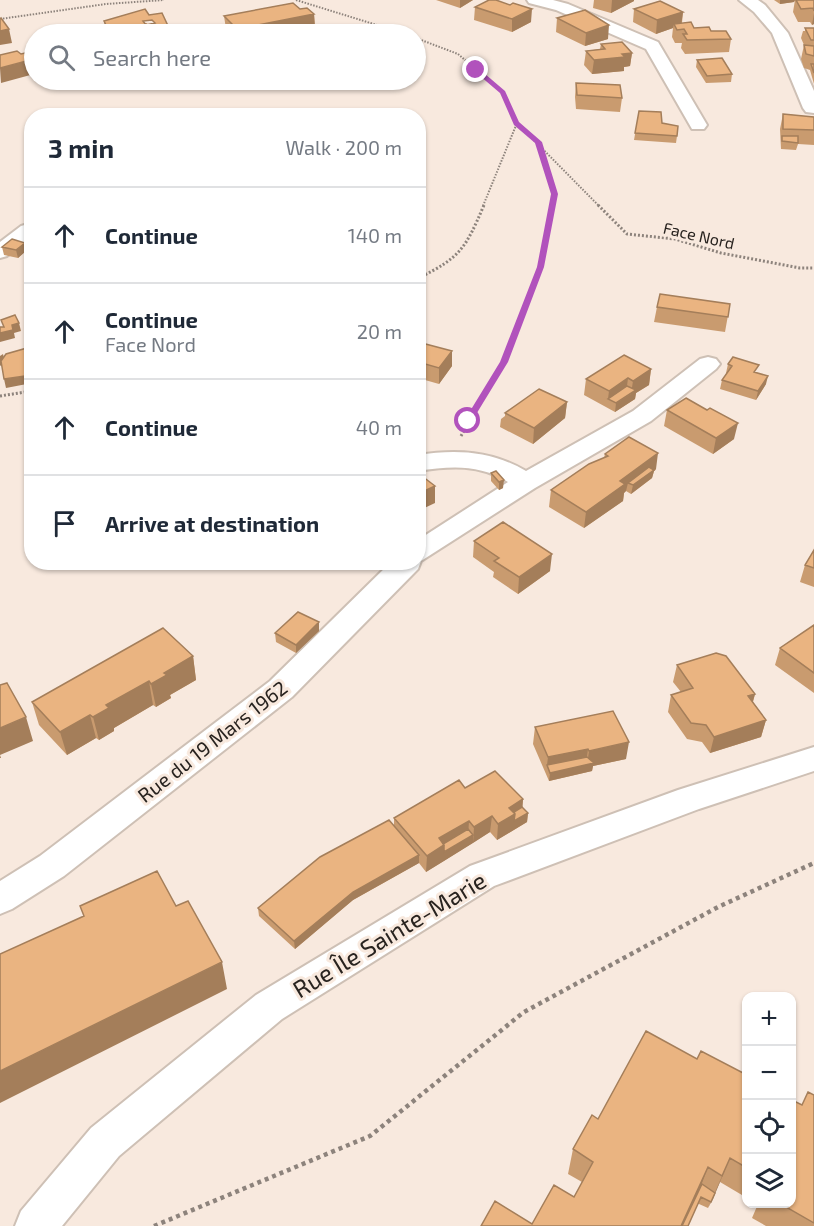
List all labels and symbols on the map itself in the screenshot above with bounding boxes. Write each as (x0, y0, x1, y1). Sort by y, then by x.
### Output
route end (462, 56, 488, 82)
street label: Face Nord (661, 218, 737, 252)
route start (454, 407, 480, 433)
street label: Rue du 19 Mars 1962 (132, 675, 292, 807)
street label: Rue Île Sainte-Marie (287, 865, 491, 1003)

